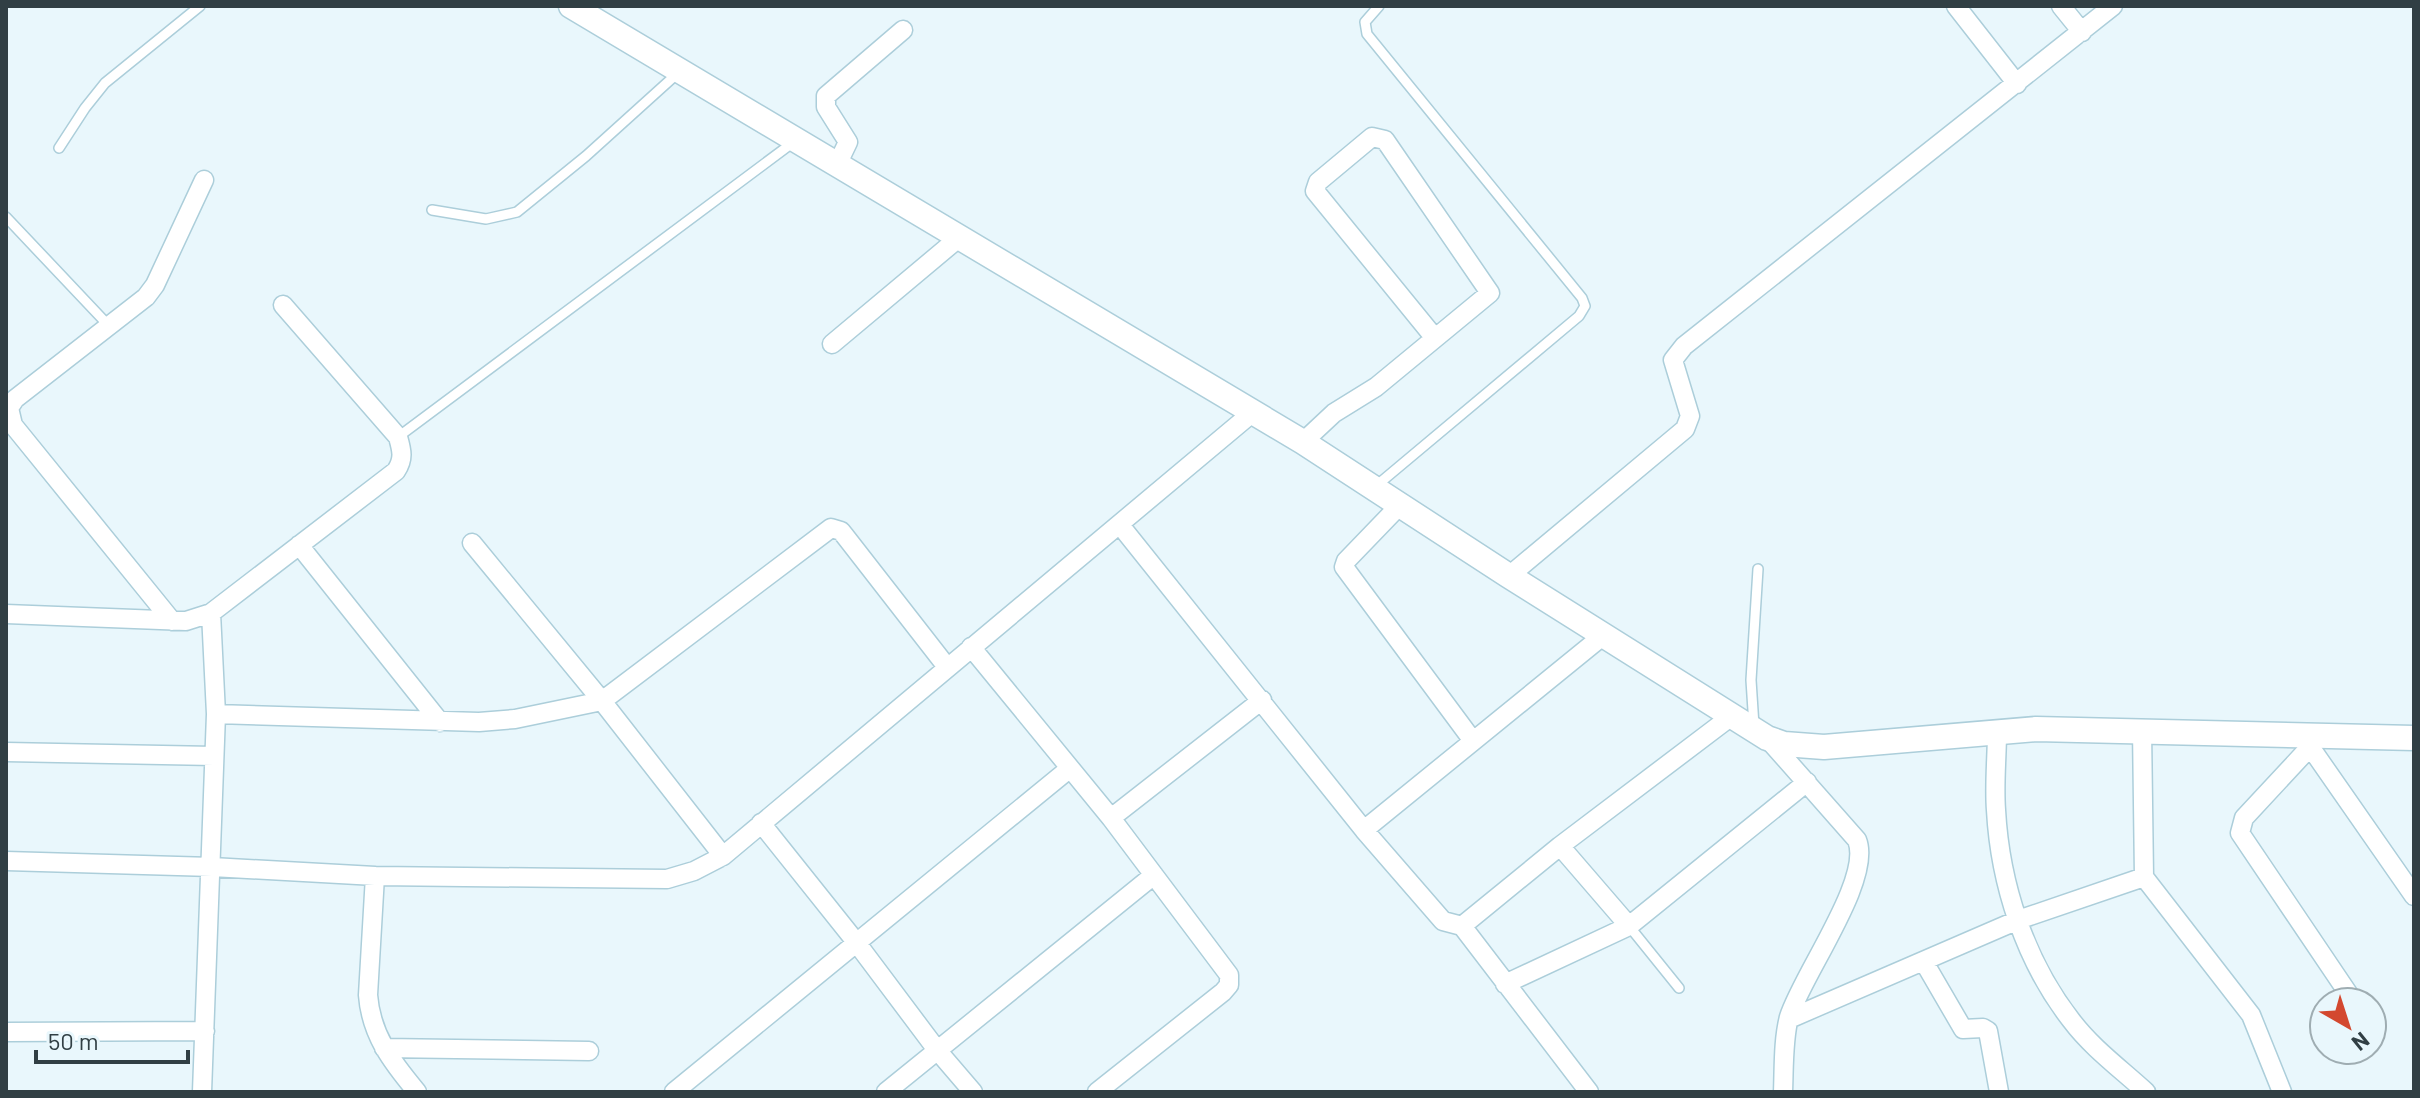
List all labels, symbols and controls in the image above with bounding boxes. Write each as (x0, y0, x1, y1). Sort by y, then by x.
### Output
north arrow (2308, 986, 2388, 1066)
scale bar (36, 1014, 188, 1064)
text: 50 m (48, 1026, 99, 1055)
text: N (2347, 1028, 2375, 1057)

